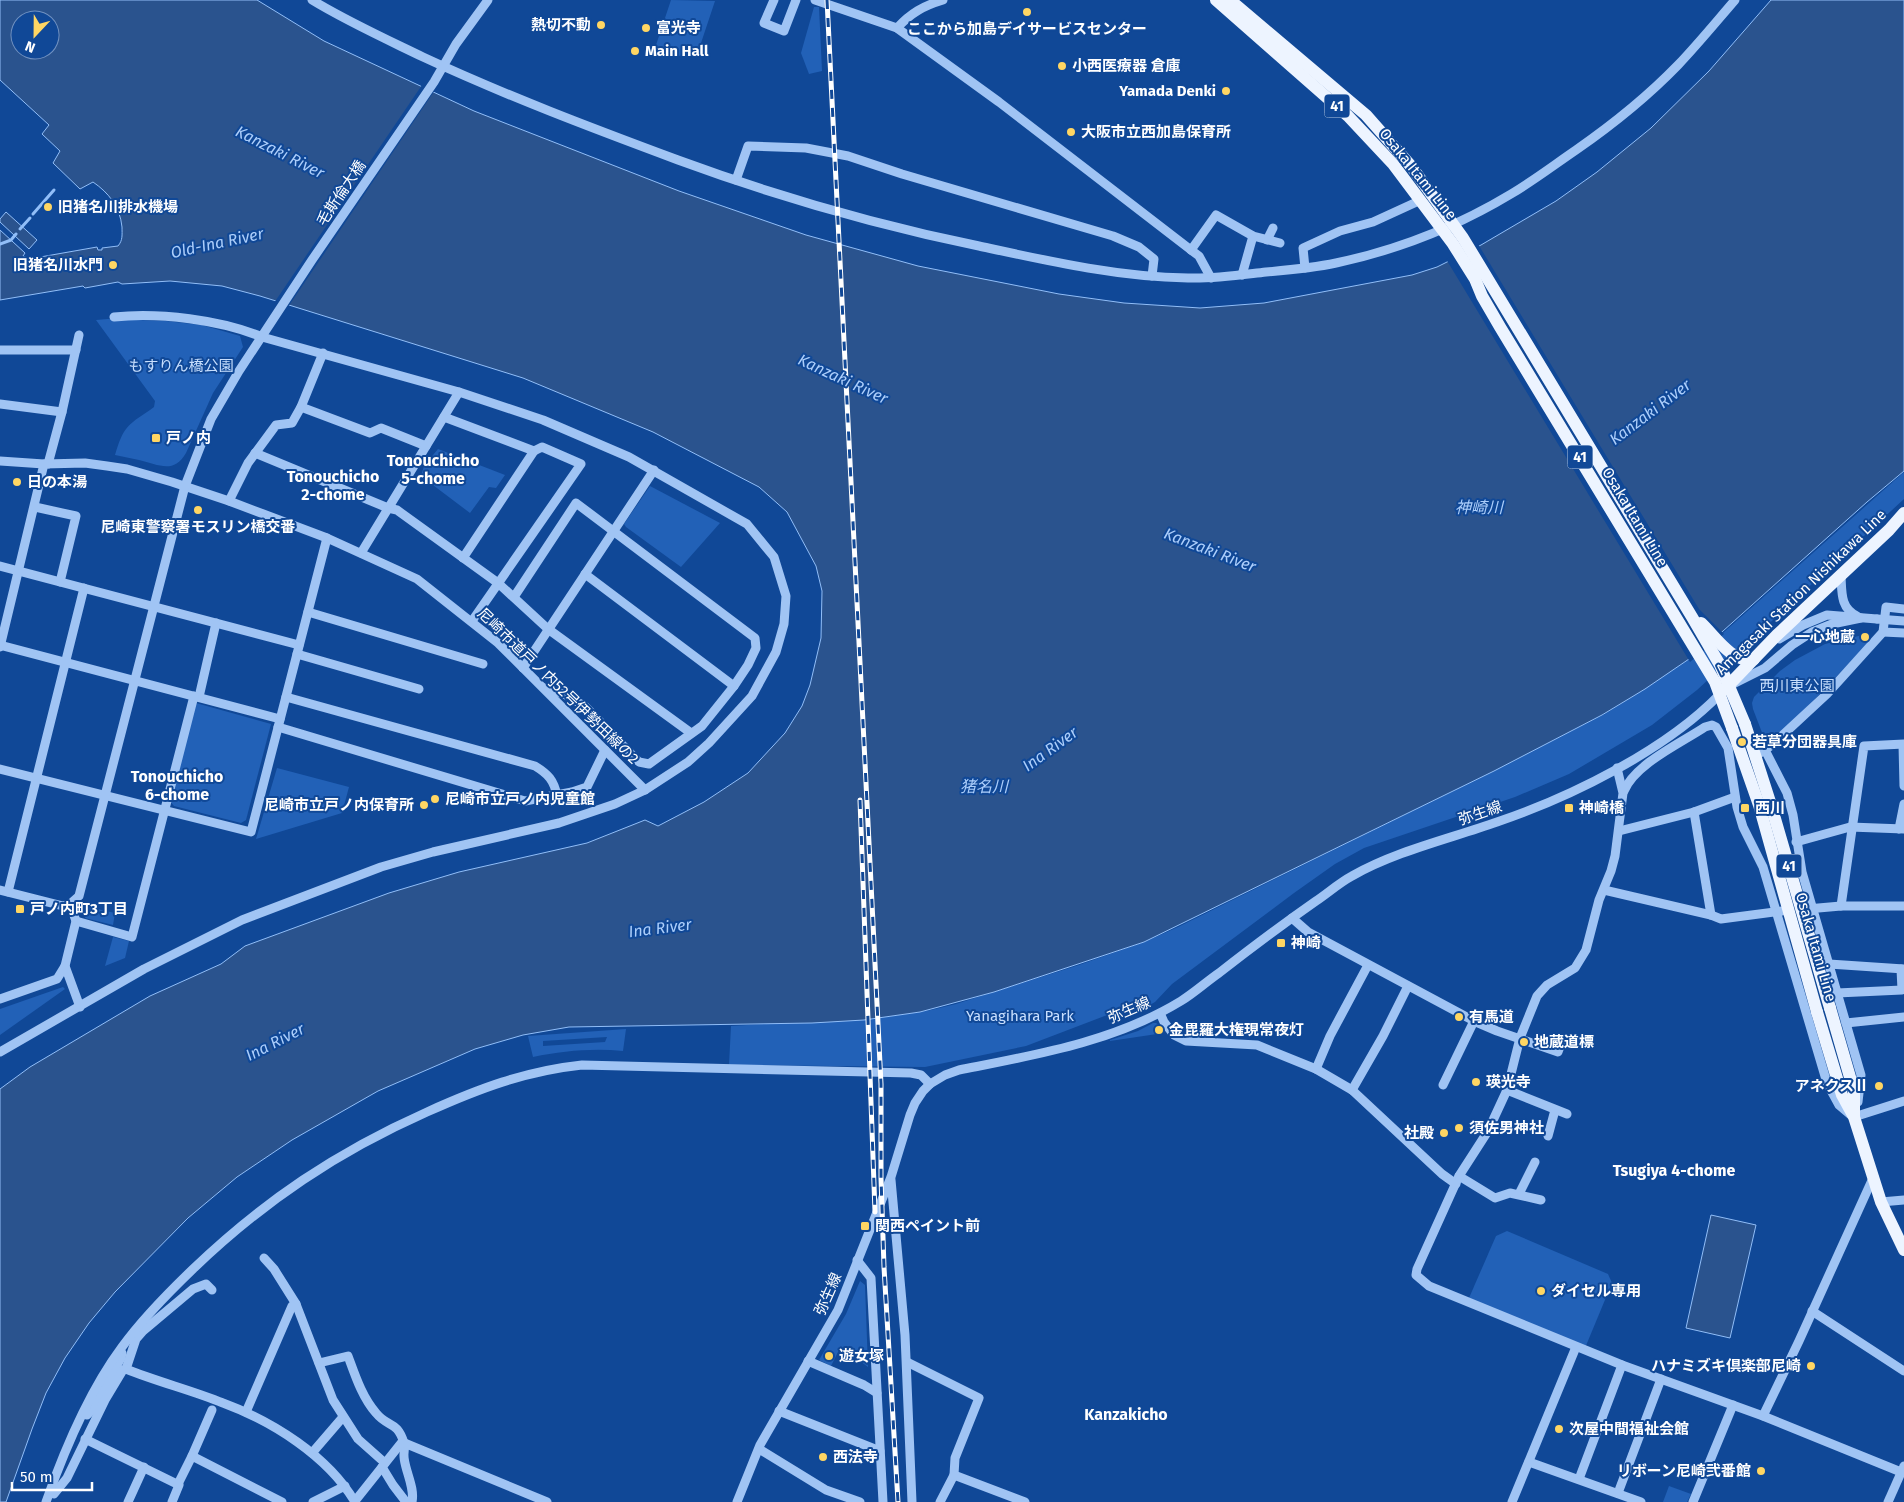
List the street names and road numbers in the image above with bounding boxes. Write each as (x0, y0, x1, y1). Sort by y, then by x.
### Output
road number: 41 (1324, 94, 1350, 118)
street label: Osaka Itami Line (1376, 125, 1460, 223)
street label: 毛斯倫大橋 (313, 157, 369, 229)
road number: 41 (1568, 446, 1592, 468)
street label: Osaka Itami Line (1598, 464, 1672, 570)
street label: Amagasaki Station Nishikawa Line (1712, 506, 1890, 678)
street label: 尼崎市道戸ノ内52号伊勢田線の2 (474, 604, 642, 768)
street label: 弥生線 (1456, 797, 1504, 829)
road number: 41 (1776, 854, 1802, 878)
street label: Osaka Itami Line (1792, 890, 1840, 1004)
street label: 弥生線 (1105, 993, 1153, 1027)
street label: 弥生線 (811, 1270, 845, 1318)

